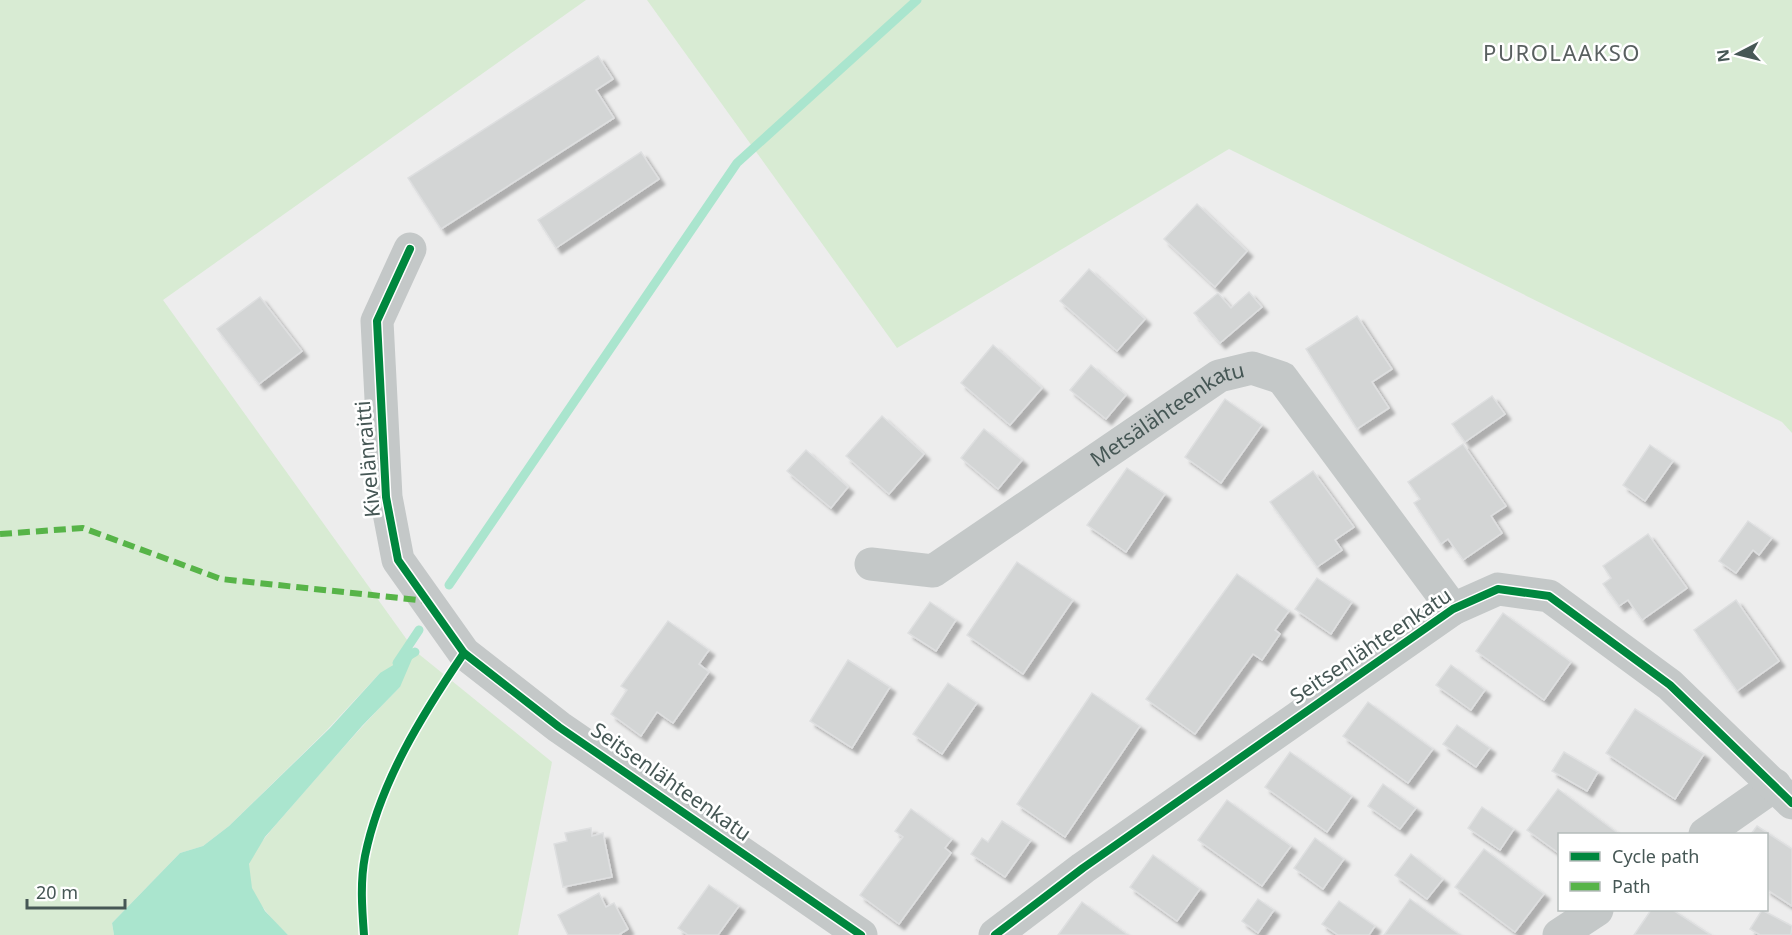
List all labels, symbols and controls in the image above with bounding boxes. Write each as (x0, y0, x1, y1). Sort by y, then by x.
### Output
north arrow (1708, 24, 1768, 84)
district label: PUROLAAKSO (1483, 37, 1641, 67)
text: N (1711, 48, 1735, 64)
street label: Metsälähteenkatu (1084, 355, 1247, 473)
street label: Kivelänraitti (348, 400, 386, 519)
street label: Seitsenlähteenkatu (1284, 581, 1457, 710)
street label: Seitsenlähteenkatu (586, 715, 757, 847)
legend (1558, 833, 1768, 911)
text: Cycle path (1612, 844, 1699, 868)
scale bar (27, 872, 124, 910)
text: Path (1612, 874, 1651, 898)
text: 20 m (36, 880, 78, 904)

